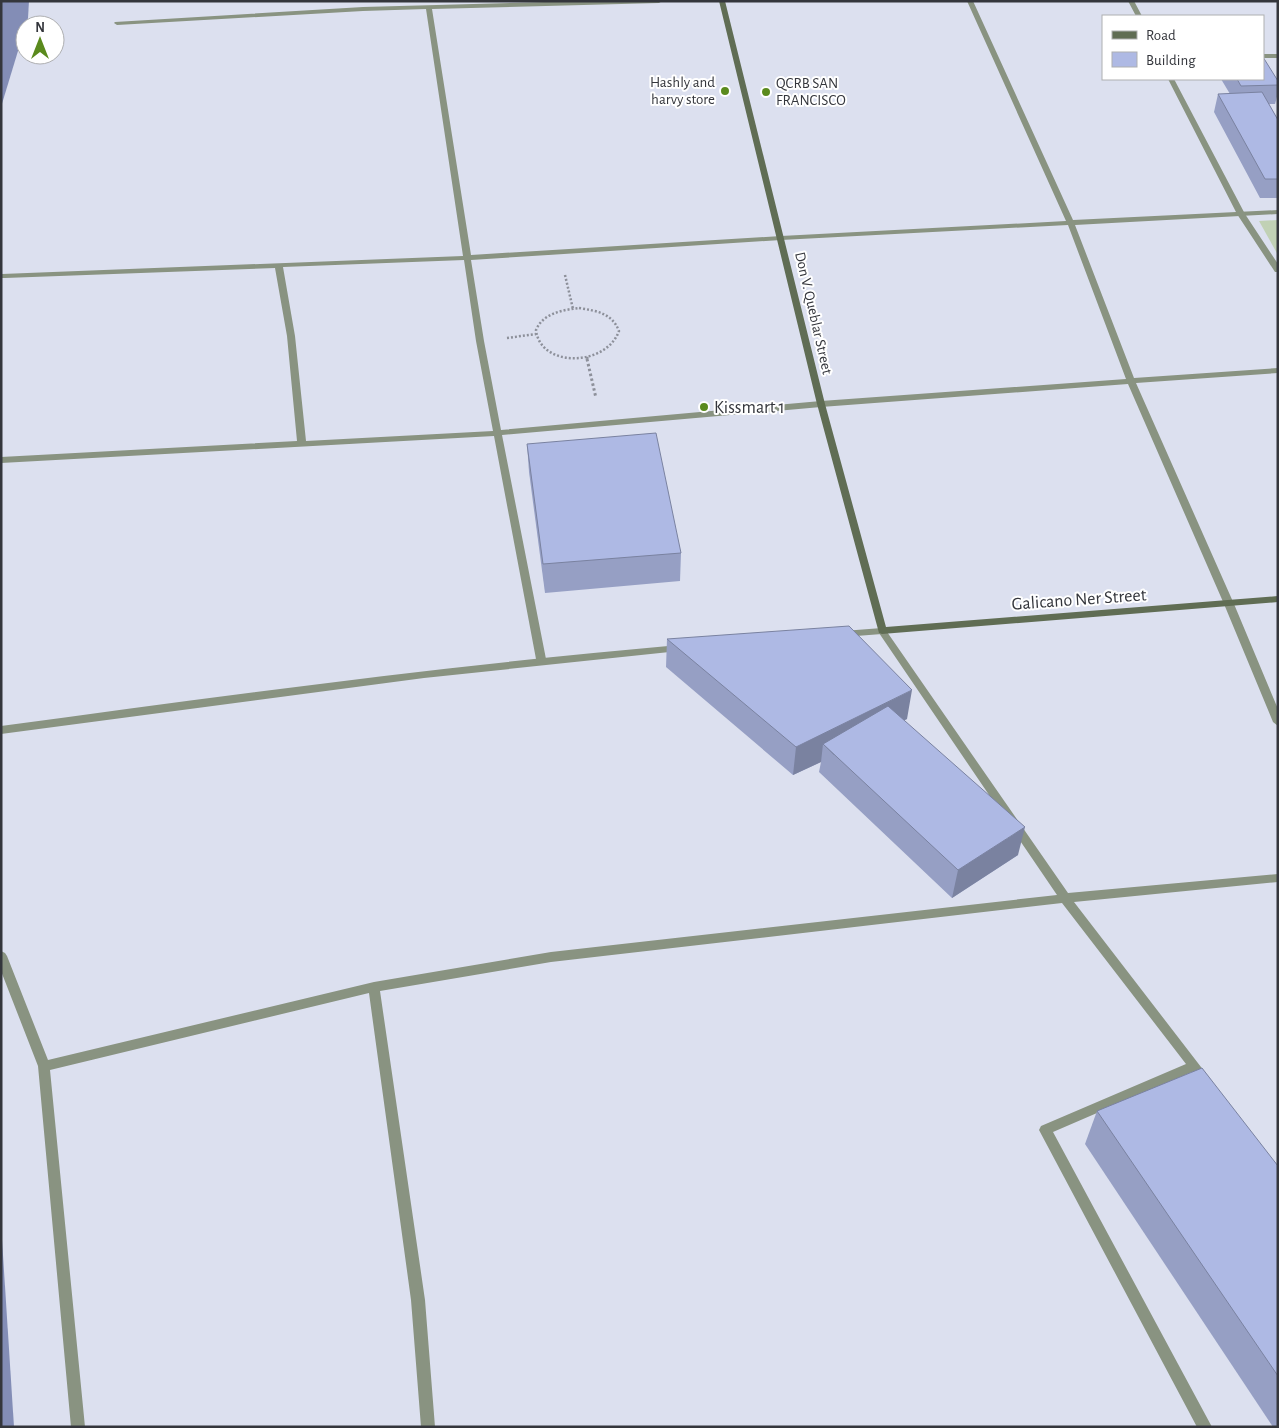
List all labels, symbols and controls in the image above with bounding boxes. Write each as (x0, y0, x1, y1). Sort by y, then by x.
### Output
north arrow (15, 15, 65, 65)
legend (1102, 15, 1264, 80)
text: N (35, 21, 45, 35)
text: Road (1146, 28, 1176, 43)
text: Building (1146, 53, 1196, 68)
place label: Hashly and harvy store (650, 75, 715, 107)
place label: QCRB SAN FRANCISCO (776, 76, 846, 108)
marker: Hashly and harvy store (719, 85, 731, 97)
marker: QCRB SAN FRANCISCO (760, 86, 772, 98)
street label: Don V. Queblar Street (792, 250, 835, 376)
place label: Kissmart 1 (714, 399, 785, 417)
marker: Kissmart 1 (698, 401, 710, 413)
street label: Galicano Ner Street (1011, 586, 1147, 614)

